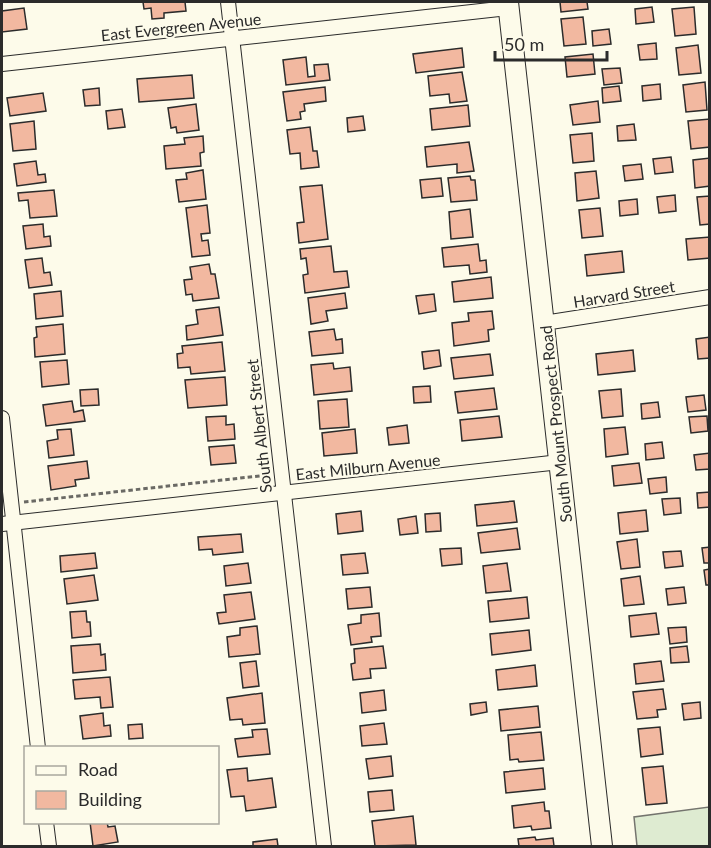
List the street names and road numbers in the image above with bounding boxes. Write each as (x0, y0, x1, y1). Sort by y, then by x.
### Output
street label: East Evergreen Avenue (100, 9, 262, 44)
street label: Harvard Street (572, 276, 676, 311)
street label: South Mount Prospect Road (536, 325, 575, 523)
street label: South Albert Street (242, 358, 275, 494)
street label: East Milburn Avenue (295, 449, 441, 484)

